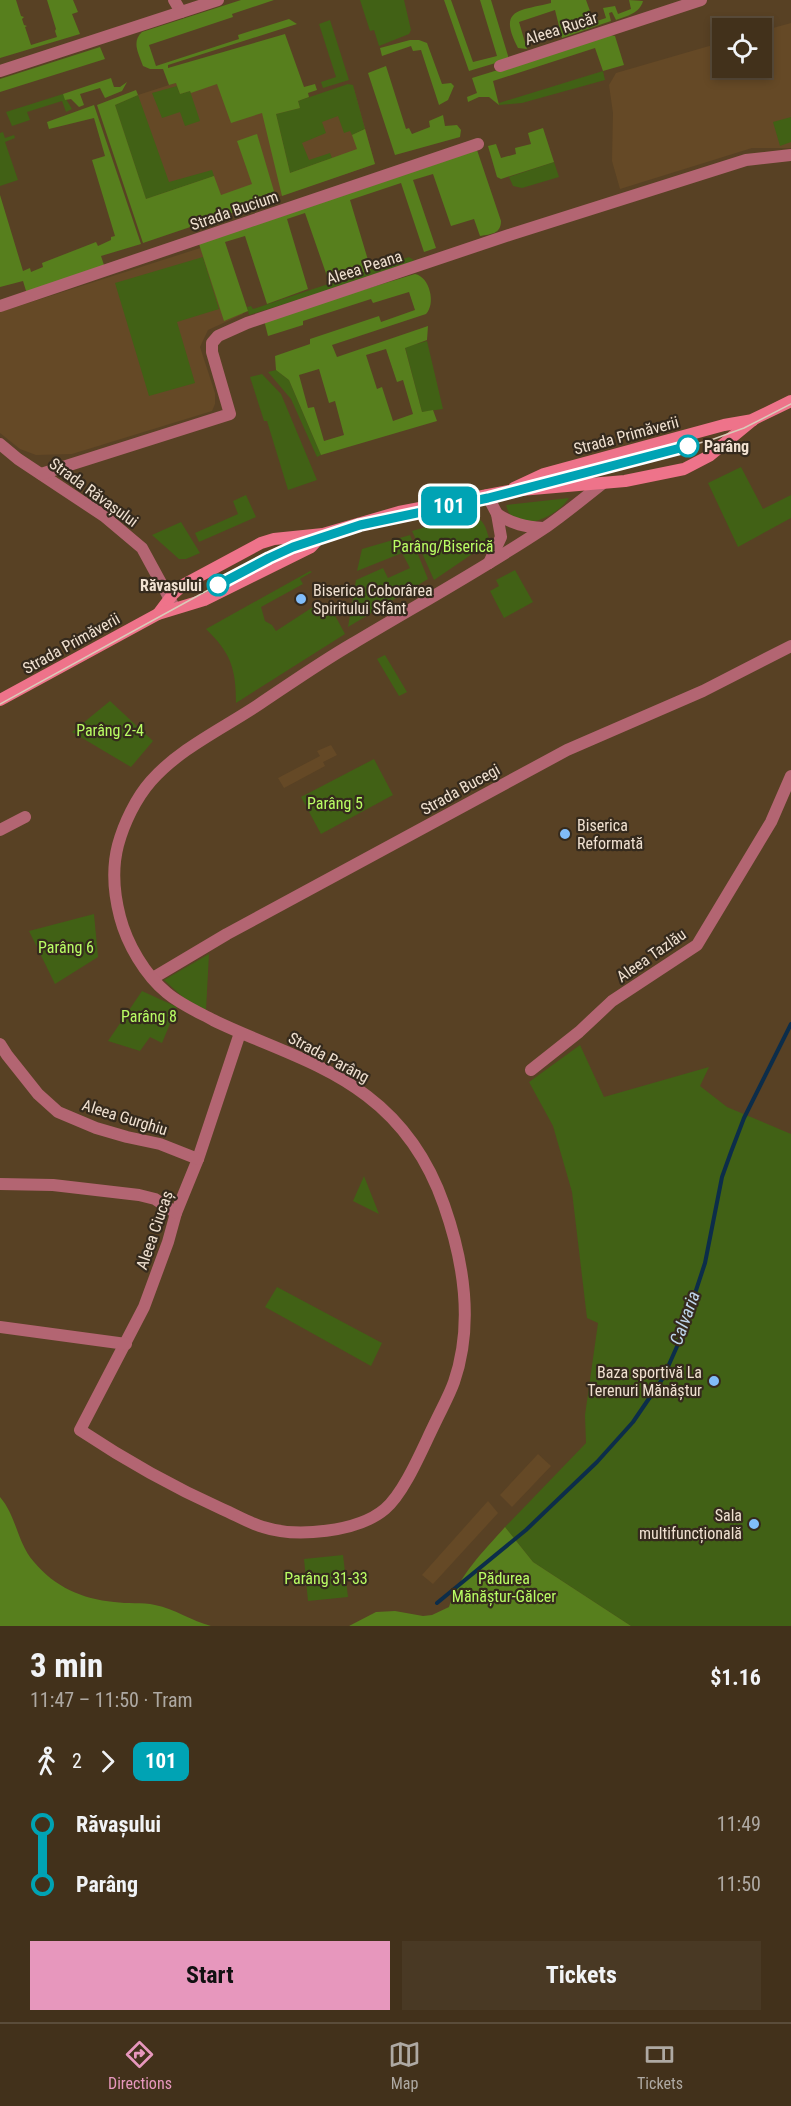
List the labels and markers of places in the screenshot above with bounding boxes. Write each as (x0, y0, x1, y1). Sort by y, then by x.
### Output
marker: Parâng (677, 435, 699, 457)
place label: Parâng (704, 437, 749, 456)
marker: Răvașului (207, 574, 229, 596)
place label: Răvașului (140, 576, 202, 595)
place label: Biserica Coborârea Spiritului Sfânt (313, 581, 433, 618)
marker: Biserica Coborârea Spiritului Sfânt (294, 592, 308, 606)
place label: Biserica Reformată (577, 816, 643, 853)
marker: Biserica Reformată (558, 827, 572, 841)
place label: Baza sportivă La Terenuri Mănăștur (587, 1363, 702, 1401)
marker: Baza sportivă La Terenuri Mănăștur (707, 1374, 721, 1388)
place label: Sala multifuncțională (639, 1506, 742, 1544)
marker: Sala multifuncțională (747, 1517, 761, 1531)

